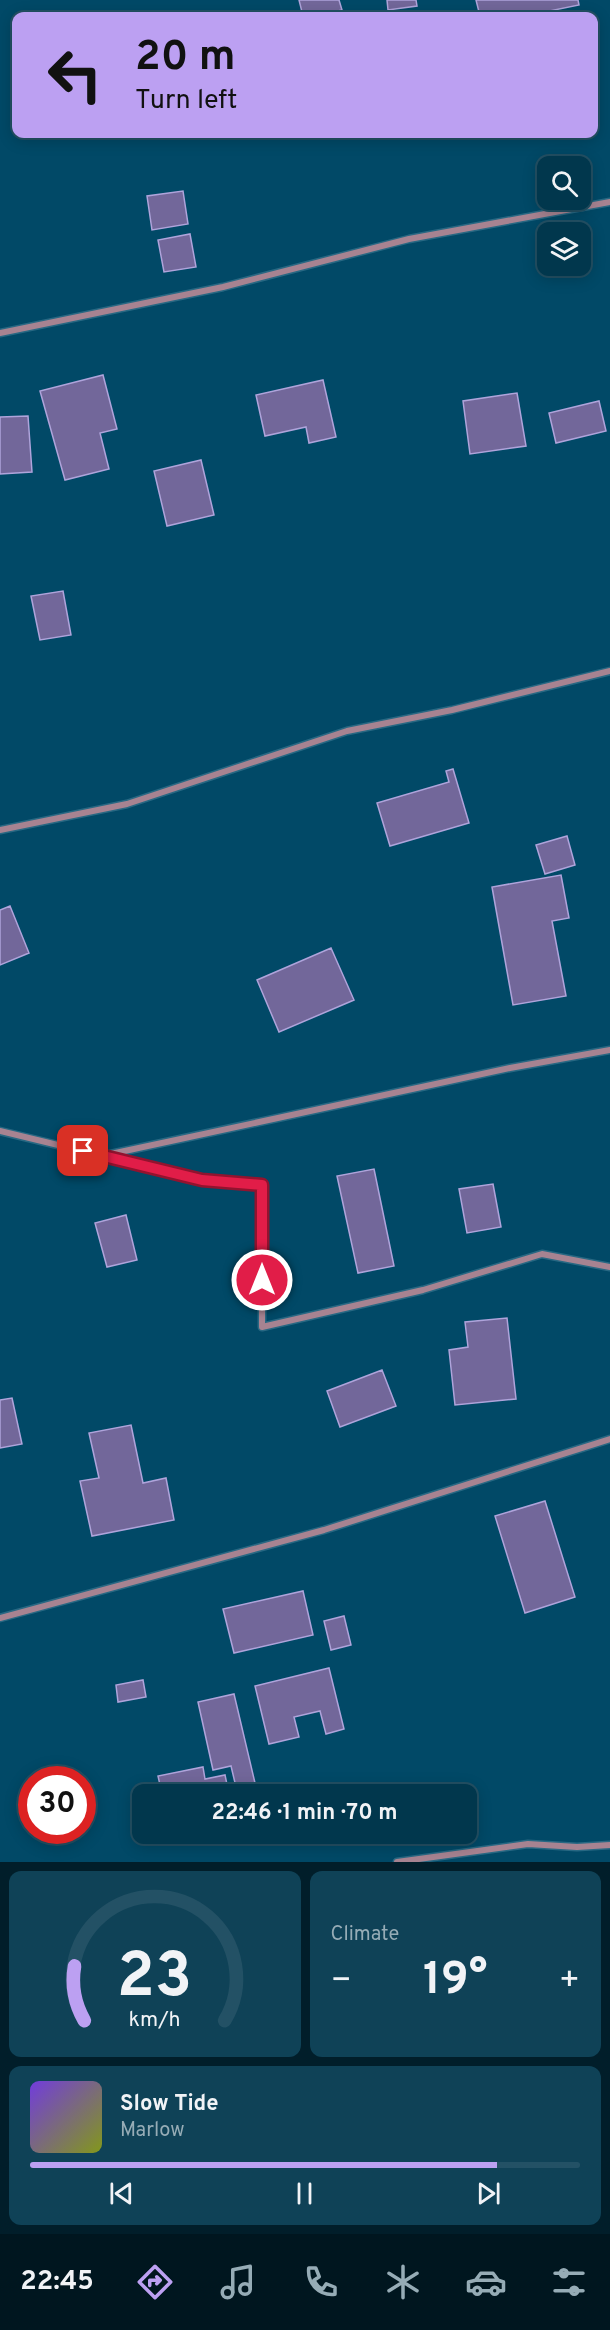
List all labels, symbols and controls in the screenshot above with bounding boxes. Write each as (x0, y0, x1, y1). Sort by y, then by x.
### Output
text: 20 m (135, 32, 236, 85)
icon: left (36, 36, 114, 114)
text: Turn left (135, 84, 237, 118)
map controls (537, 156, 591, 276)
button: search (537, 156, 591, 210)
button: layers (537, 222, 591, 276)
pin (57, 1125, 108, 1176)
icon: arrive (66, 1134, 99, 1167)
position arrow (230, 1248, 294, 1312)
speed limit sign: 30 (18, 1766, 96, 1844)
text: 22:46 · 1 min · 70 m (212, 1800, 397, 1827)
text: Climate (331, 1922, 399, 1948)
text: 23 (117, 1940, 193, 2019)
text: 19° (423, 1953, 487, 2010)
text: − (331, 1961, 352, 2003)
text: + (559, 1961, 580, 2003)
text: km/h (129, 2007, 181, 2034)
text: Slow Tide (120, 2091, 219, 2118)
text: Marlow (120, 2118, 184, 2144)
icon: previous (105, 2177, 138, 2210)
icon: pause (288, 2177, 321, 2210)
icon: next (472, 2177, 505, 2210)
icon: directions (134, 2261, 176, 2303)
icon: music (217, 2261, 259, 2303)
icon: phone (300, 2261, 342, 2303)
icon: climate (382, 2261, 424, 2303)
icon: car (465, 2261, 507, 2303)
icon: filters (548, 2261, 590, 2303)
text: 22:45 (20, 2265, 94, 2299)

